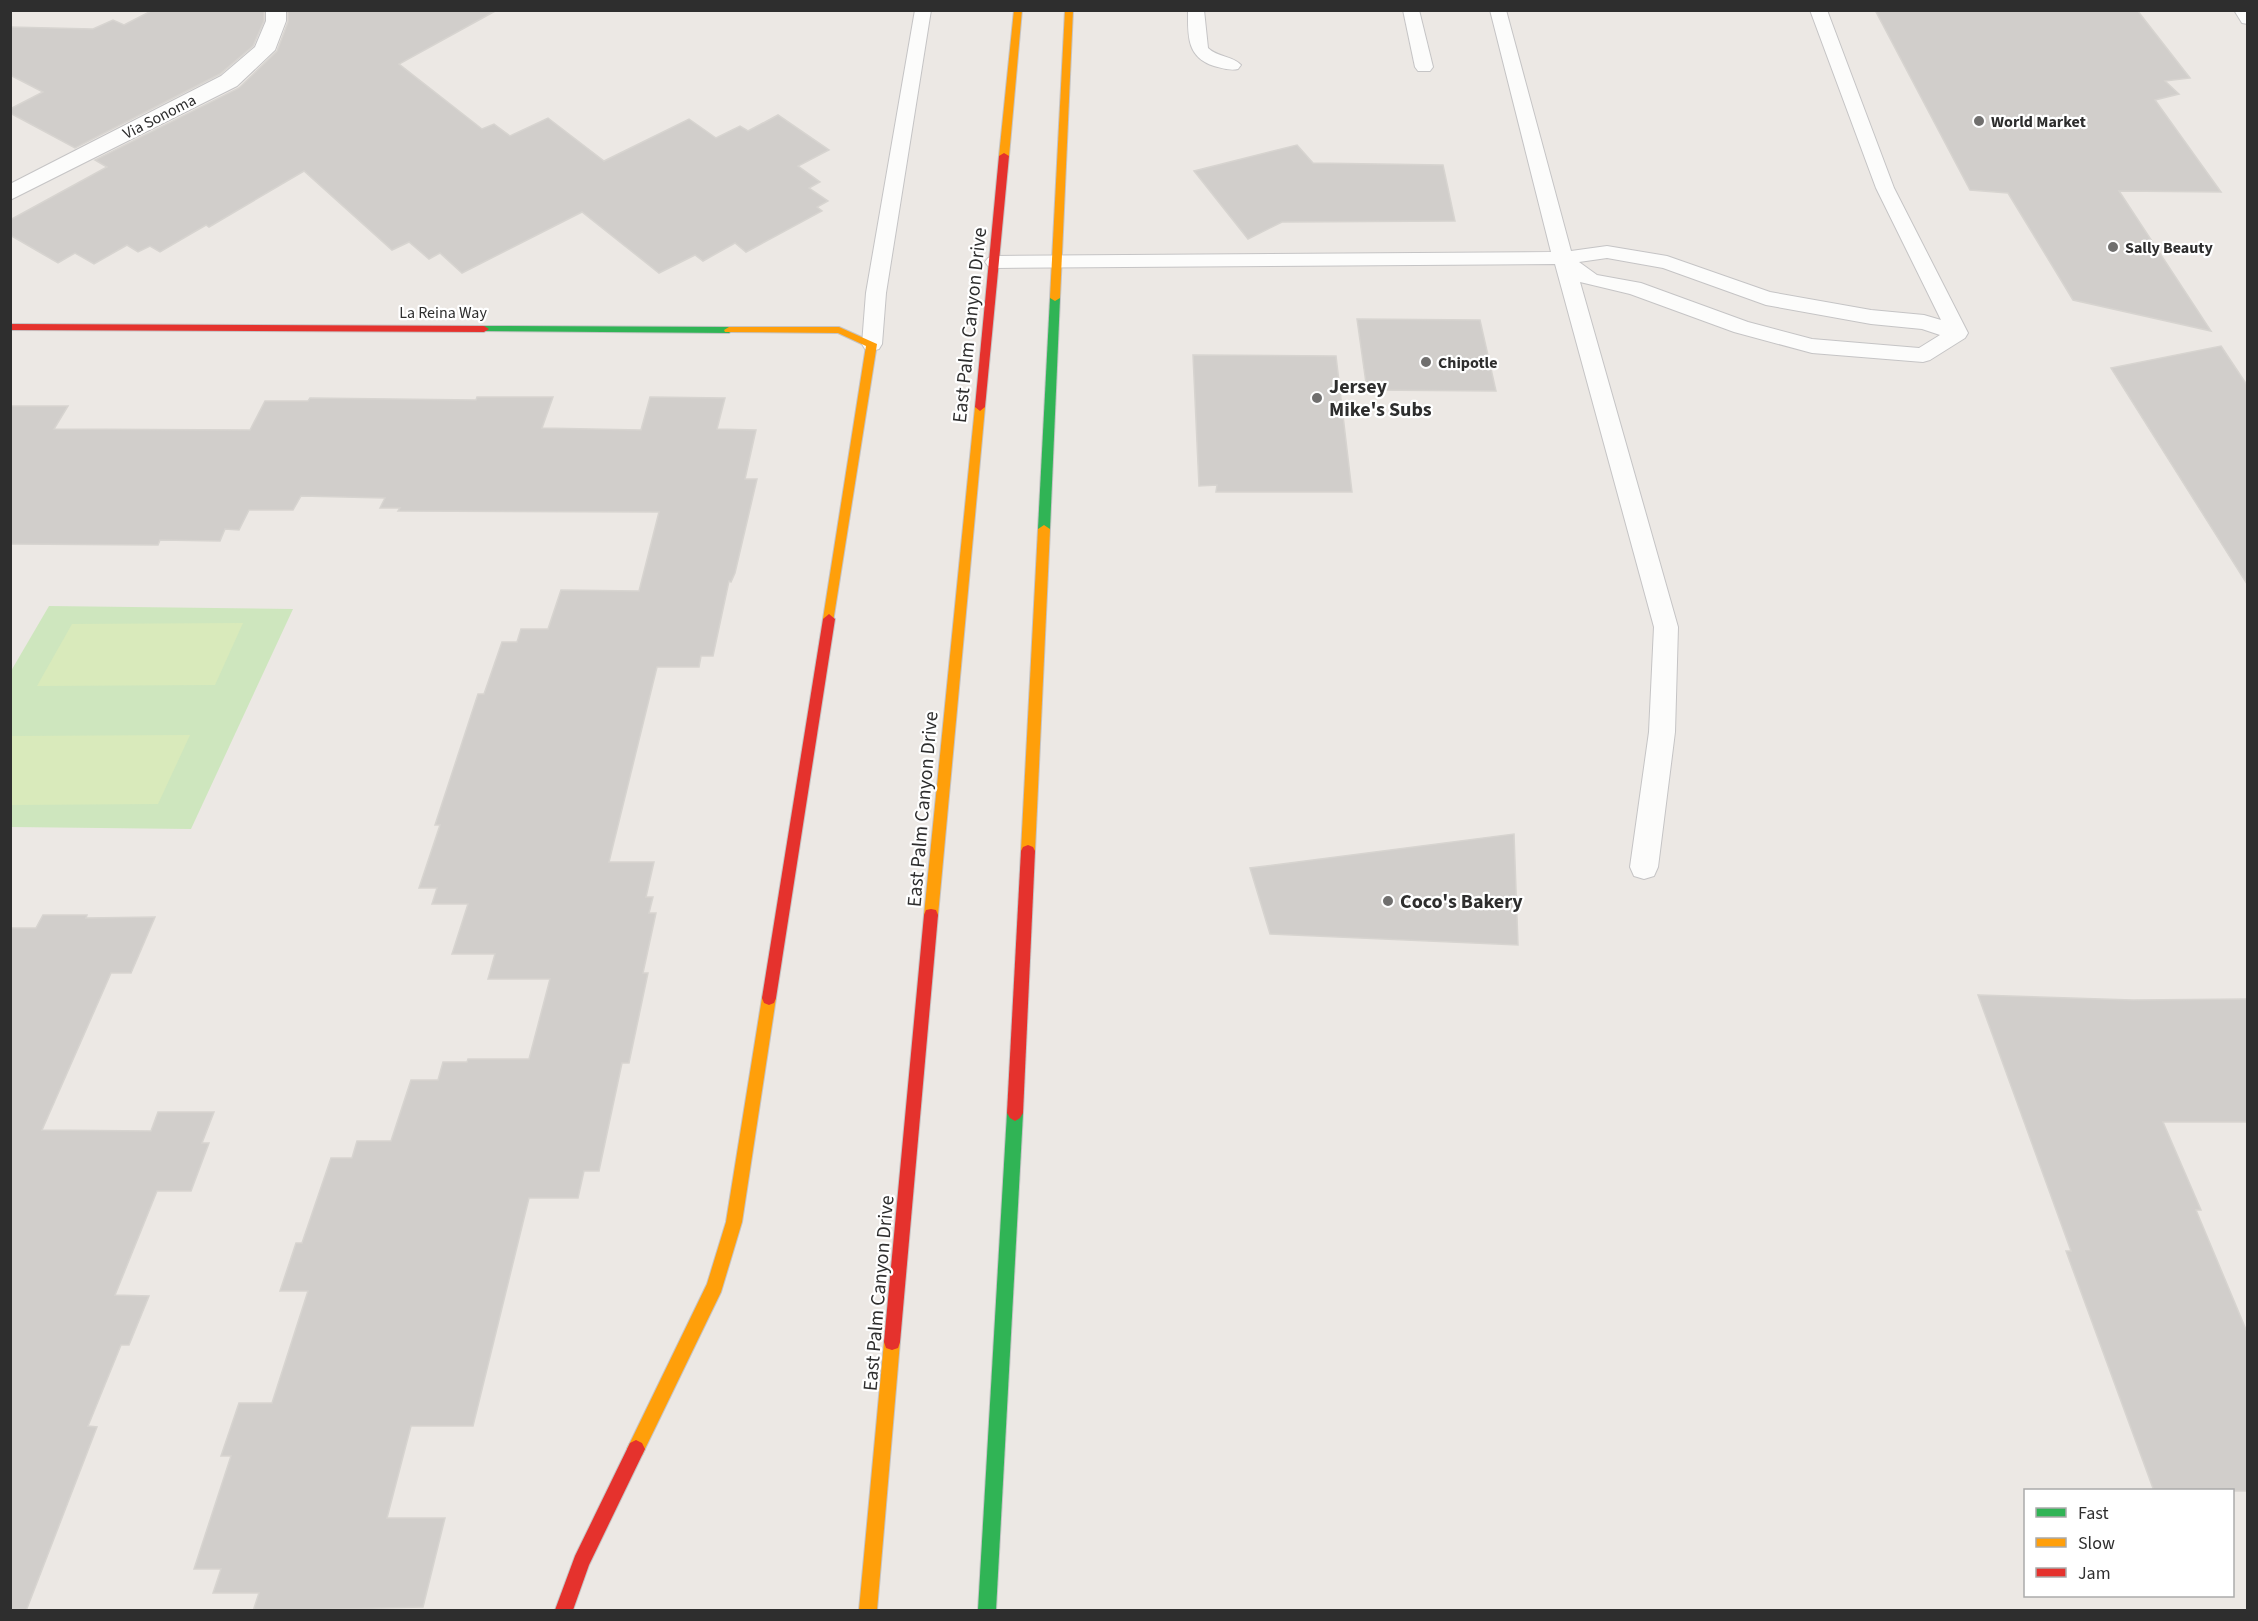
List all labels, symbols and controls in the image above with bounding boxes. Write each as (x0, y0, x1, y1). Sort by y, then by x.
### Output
street label: Via Sonoma (119, 89, 200, 145)
place label: World Market (1991, 111, 2086, 133)
marker: World Market (1972, 114, 1986, 128)
street label: East Palm Canyon Drive (946, 226, 994, 424)
place label: Sally Beauty (2125, 237, 2213, 259)
marker: Sally Beauty (2106, 240, 2120, 254)
street label: La Reina Way (399, 302, 487, 324)
place label: Chipotle (1438, 352, 1497, 374)
marker: Chipotle (1419, 355, 1433, 369)
place label: Jersey Mike's Subs (1329, 373, 1432, 424)
marker: Jersey Mike's Subs (1310, 391, 1324, 405)
street label: East Palm Canyon Drive (900, 710, 946, 908)
place label: Coco's Bakery (1400, 888, 1523, 916)
marker: Coco's Bakery (1381, 894, 1395, 908)
street label: East Palm Canyon Drive (856, 1194, 902, 1392)
legend (2024, 1489, 2234, 1597)
text: Fast (2078, 1501, 2109, 1526)
text: Slow (2078, 1531, 2115, 1556)
text: Jam (2078, 1561, 2111, 1586)

